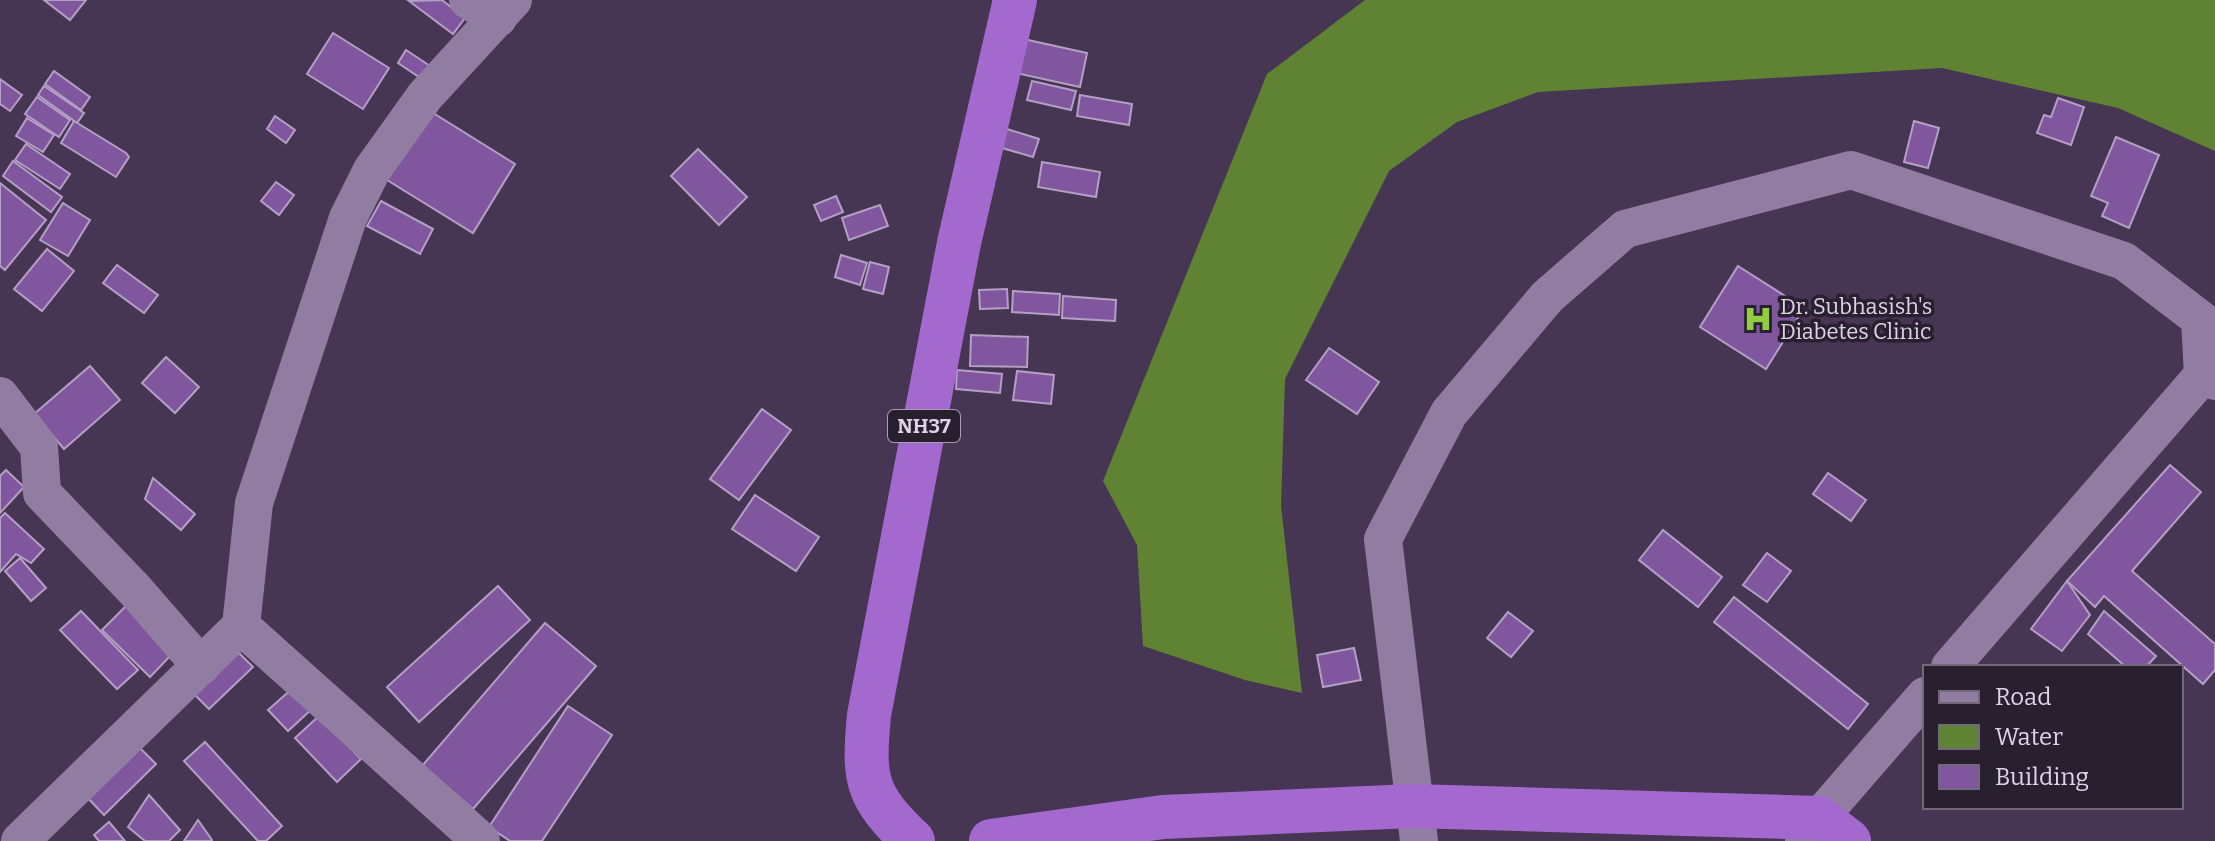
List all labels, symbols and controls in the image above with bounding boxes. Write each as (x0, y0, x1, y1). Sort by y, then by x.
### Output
place label: Dr. Subhasish's Diabetes Clinic (1780, 293, 1932, 345)
hospital icon: Dr. Subhasish's Diabetes Clinic (1743, 304, 1773, 334)
road number: NH37 (888, 410, 960, 442)
legend (1923, 665, 2183, 809)
text: Road (1995, 683, 2051, 711)
text: Water (1995, 723, 2063, 751)
text: Building (1995, 763, 2089, 791)

